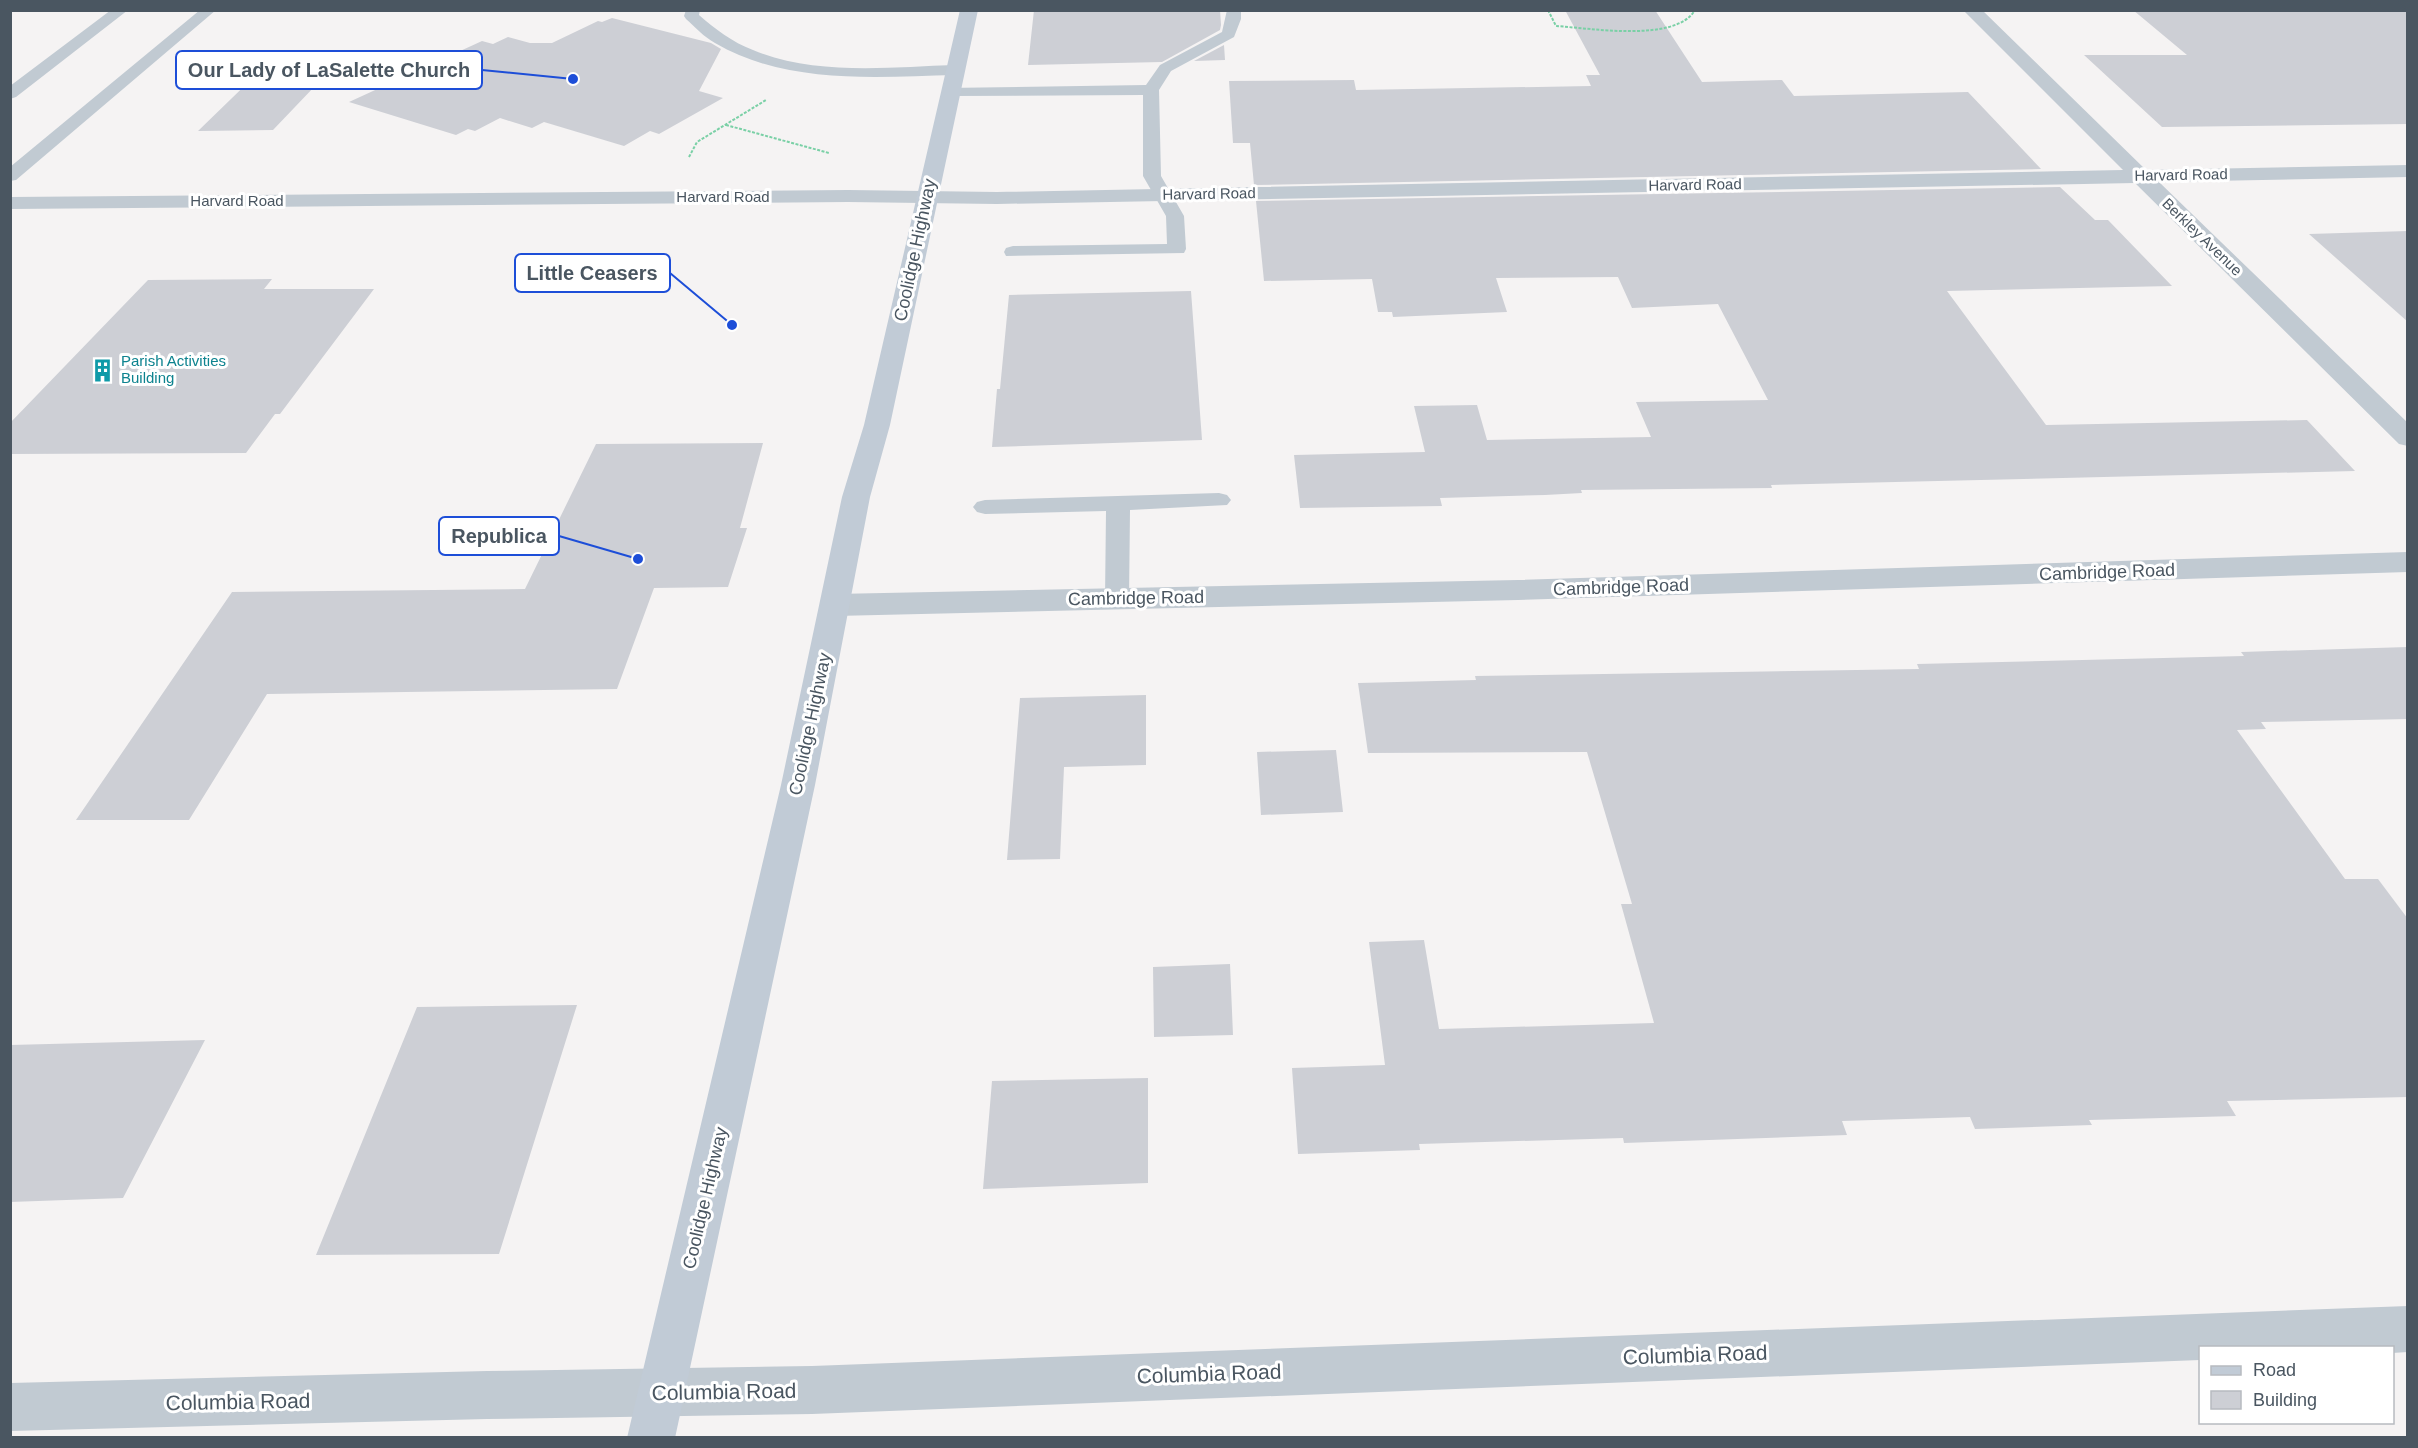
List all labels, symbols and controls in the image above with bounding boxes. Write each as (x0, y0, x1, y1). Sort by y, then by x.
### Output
callout: Our Lady of LaSalette Church (176, 51, 482, 89)
text: Our Lady of LaSalette Church (188, 59, 470, 81)
street label: Harvard Road (2134, 165, 2228, 184)
street label: Harvard Road (1648, 175, 1742, 194)
street label: Coolidge Highway (890, 177, 940, 323)
street label: Harvard Road (1162, 184, 1256, 203)
street label: Harvard Road (676, 188, 770, 205)
street label: Harvard Road (190, 192, 284, 209)
street label: Berkley Avenue (2159, 194, 2246, 279)
callout: Little Ceasers (515, 254, 670, 292)
text: Little Ceasers (526, 262, 658, 284)
place label: Parish Activities Building (121, 352, 226, 386)
building icon: Parish Activities Building (90, 357, 116, 383)
callout: Republica (439, 517, 559, 555)
text: Republica (451, 525, 548, 547)
street label: Cambridge Road (2039, 560, 2175, 584)
street label: Cambridge Road (1553, 575, 1689, 599)
street label: Cambridge Road (1068, 587, 1204, 609)
street label: Coolidge Highway (785, 651, 835, 797)
street label: Coolidge Highway (679, 1125, 731, 1271)
street label: Columbia Road (1622, 1340, 1768, 1369)
legend (2199, 1346, 2394, 1424)
street label: Columbia Road (1136, 1359, 1282, 1388)
text: Road (2253, 1360, 2296, 1380)
street label: Columbia Road (651, 1379, 797, 1404)
street label: Columbia Road (165, 1389, 311, 1414)
text: Building (2253, 1390, 2317, 1410)

